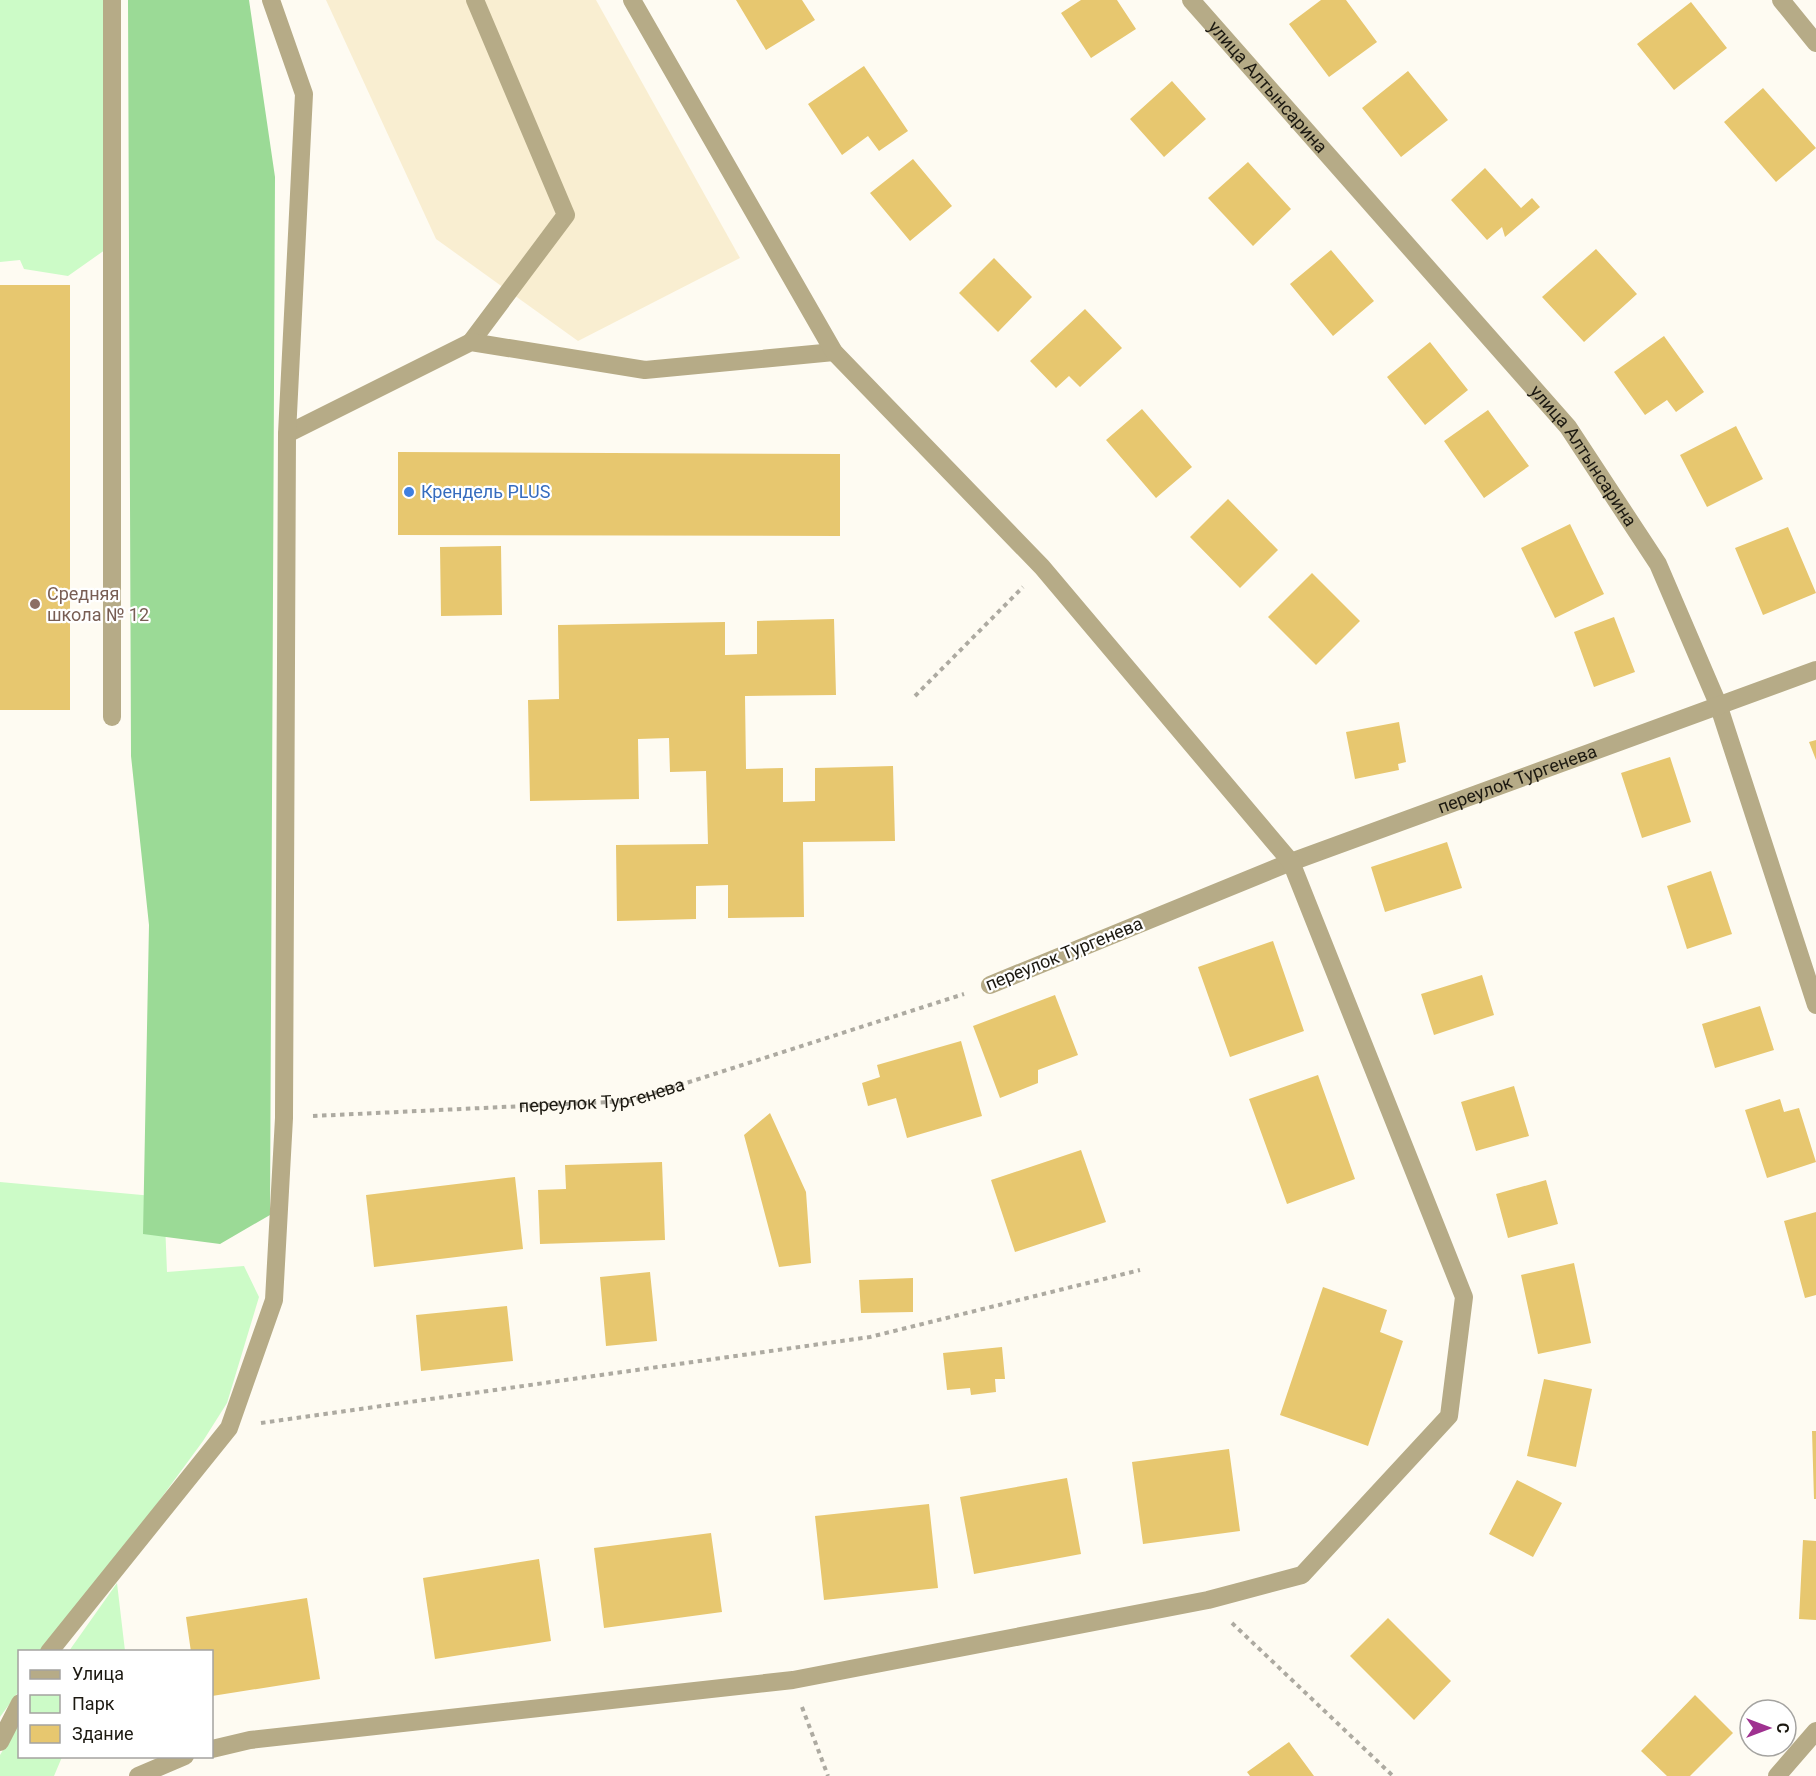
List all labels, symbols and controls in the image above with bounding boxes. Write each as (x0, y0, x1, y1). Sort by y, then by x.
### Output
street label: улица Алтынсарина (1204, 16, 1332, 157)
street label: улица Алтынсарина (1526, 381, 1641, 530)
place label: Крендель PLUS (421, 481, 551, 502)
marker: Крендель PLUS (402, 485, 416, 499)
place label: Средняя школа № 12 (47, 583, 149, 625)
marker: Средняя школа № 12 (28, 597, 42, 611)
street label: переулок Тургенева (1435, 740, 1599, 818)
street label: переулок Тургенева (982, 912, 1146, 995)
street label: переулок Тургенева (518, 1073, 687, 1116)
legend (18, 1650, 213, 1758)
text: Улица (72, 1663, 124, 1684)
text: Парк (72, 1693, 115, 1714)
north arrow (1738, 1698, 1798, 1758)
text: Здание (72, 1723, 134, 1744)
text: С (1773, 1723, 1792, 1733)

